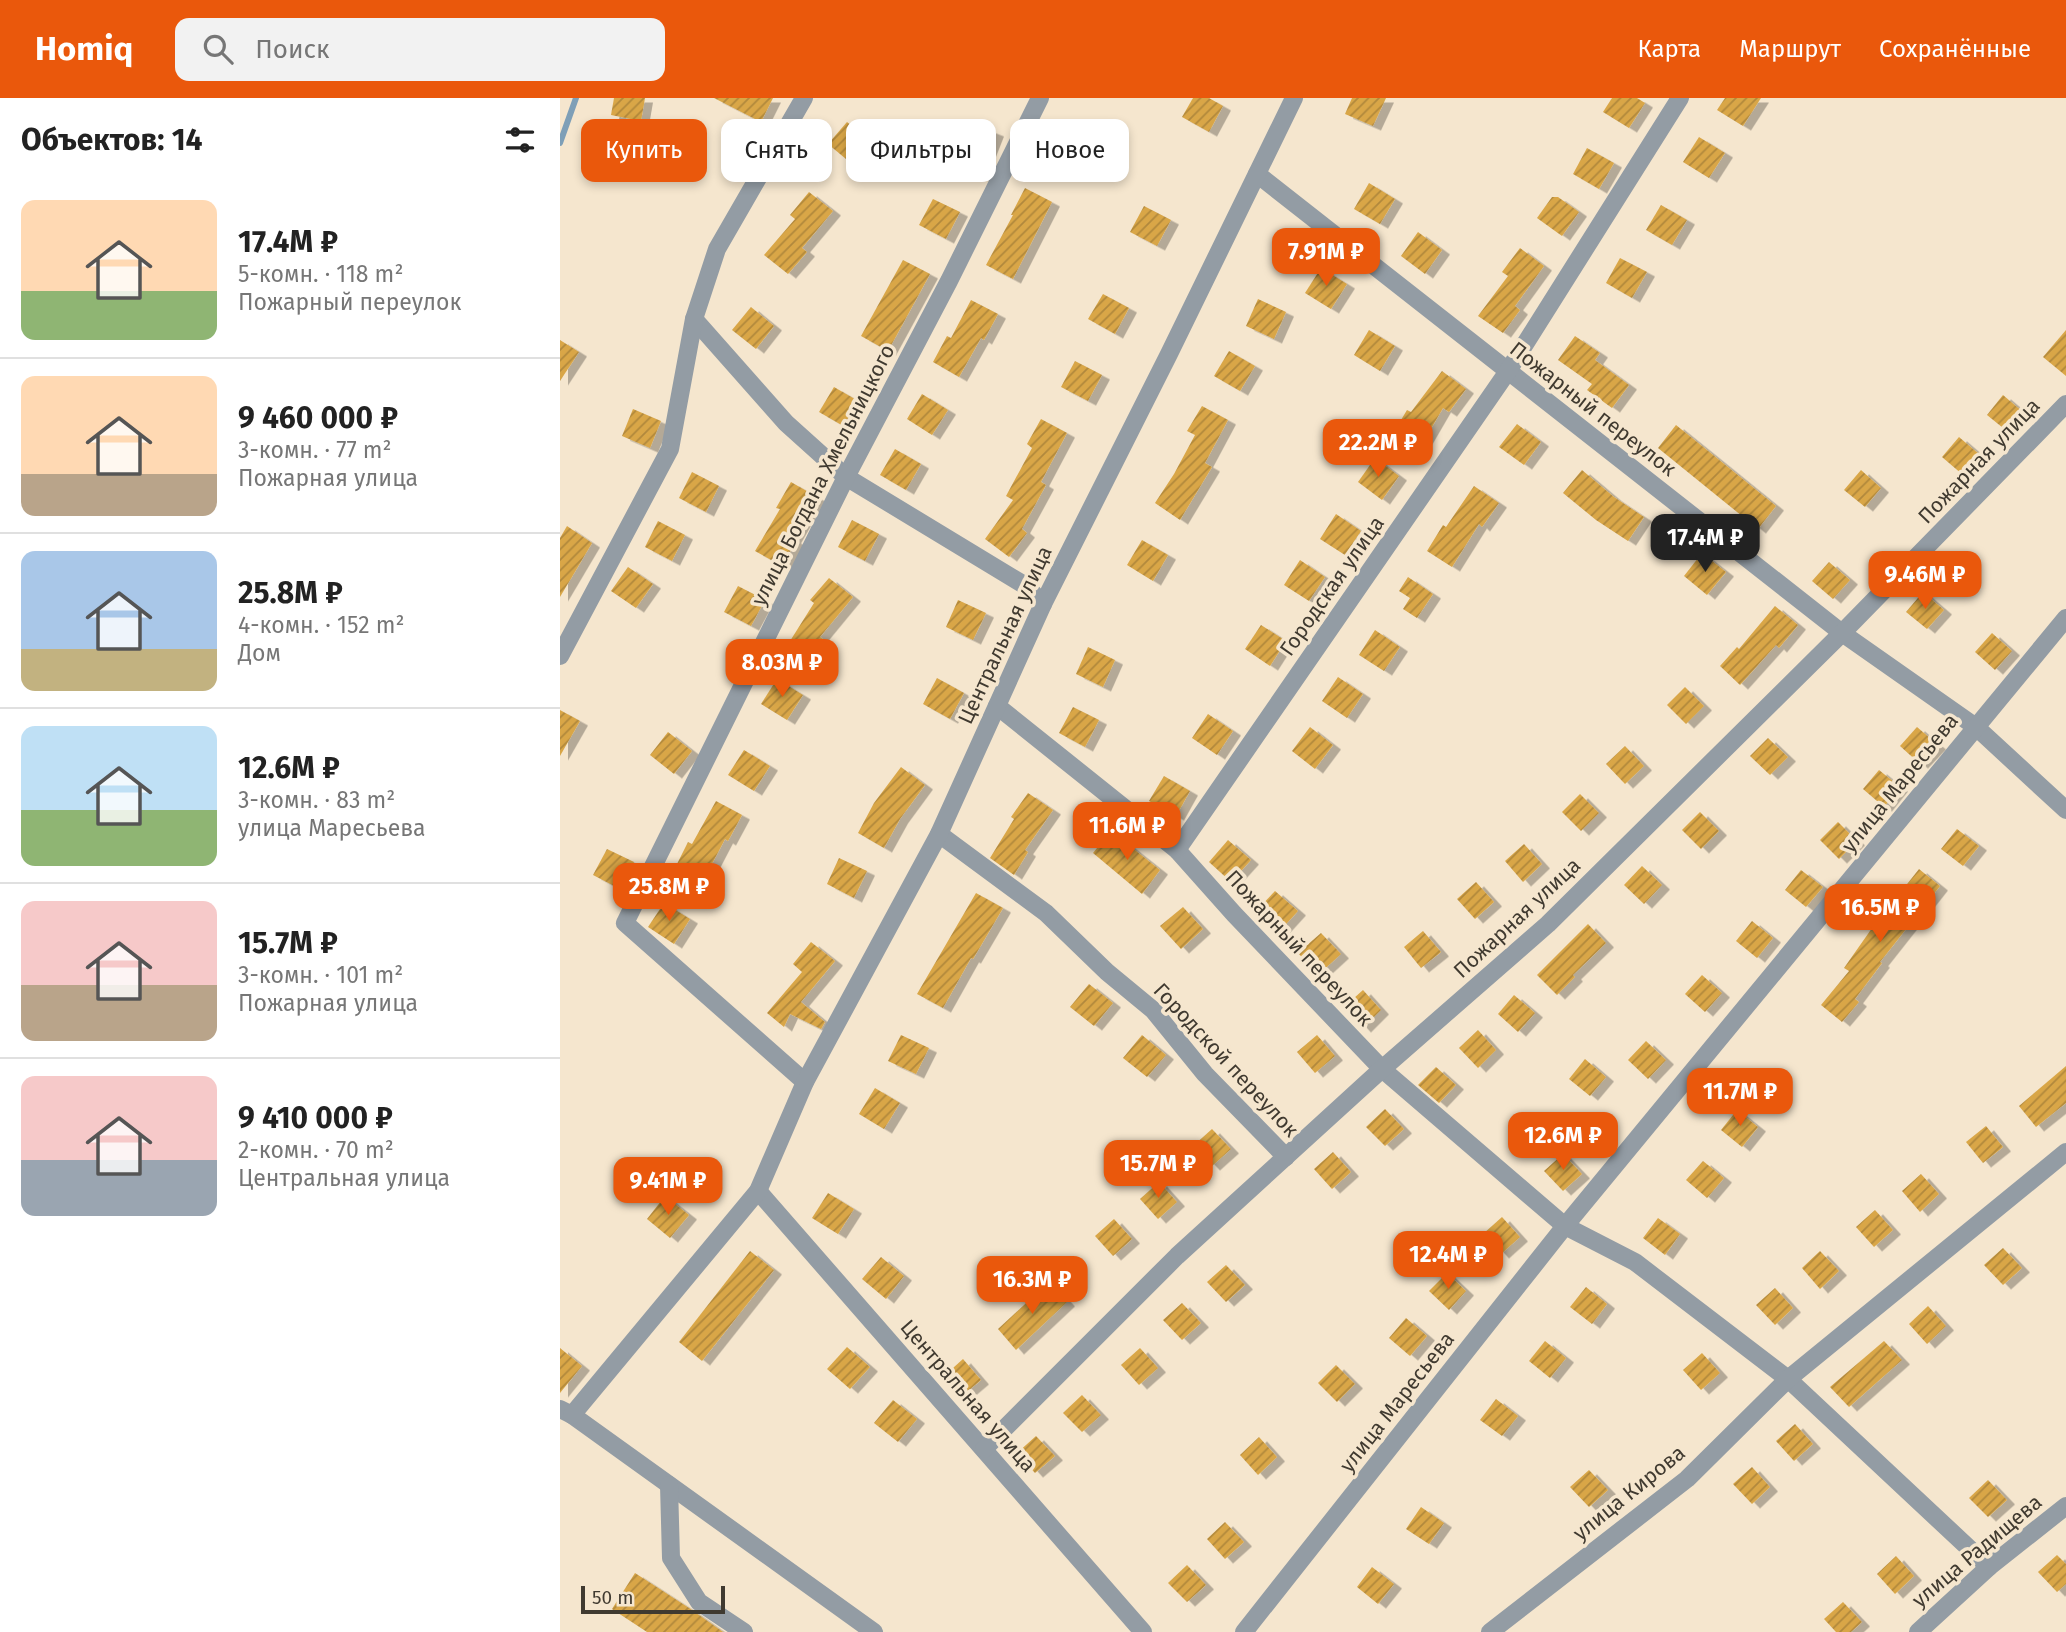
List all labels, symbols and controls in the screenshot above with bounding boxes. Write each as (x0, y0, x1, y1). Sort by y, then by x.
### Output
search box (175, 18, 665, 81)
text: Homiq (35, 29, 133, 69)
icon: search (199, 30, 237, 68)
text: Поиск (255, 34, 330, 65)
text: Карта (1638, 35, 1701, 63)
text: Маршрут (1739, 35, 1841, 63)
text: Сохранённые (1879, 35, 2031, 63)
chip: Купить (581, 119, 707, 182)
chip: Снять (721, 119, 832, 182)
chip: Фильтры (846, 119, 996, 182)
chip: Новое (1010, 119, 1129, 182)
icon: filters (501, 121, 539, 159)
text: Объектов: 14 (21, 122, 203, 158)
text: 17.4M ₽ (238, 224, 338, 260)
icon: home (77, 228, 161, 312)
pin: 7.91M ₽ (1261, 228, 1391, 288)
text: 7.91M ₽ (1288, 237, 1364, 265)
text: 5-комн. · 118 m² (238, 260, 403, 288)
text: Пожарный переулок (238, 288, 461, 316)
street label: Пожарный переулок (1505, 336, 1681, 482)
street label: улица Богдана Хмельницкого (746, 340, 900, 610)
street label: Пожарная улица (1913, 393, 2045, 529)
text: 9 460 000 ₽ (238, 400, 398, 436)
icon: home (77, 404, 161, 488)
pin: 22.2M ₽ (1313, 420, 1443, 479)
text: 22.2M ₽ (1339, 428, 1417, 456)
text: 3-комн. · 77 m² (238, 436, 392, 464)
text: Пожарная улица (238, 464, 418, 492)
street label: Городская улица (1274, 511, 1390, 661)
pin: 17.4M ₽ (1640, 514, 1770, 574)
text: 17.4M ₽ (1667, 523, 1743, 551)
street label: Центральная улица (952, 542, 1058, 728)
pin: 9.46M ₽ (1860, 552, 1990, 611)
text: 9.46M ₽ (1884, 560, 1966, 588)
text: 25.8M ₽ (238, 575, 343, 611)
icon: home (77, 579, 161, 663)
text: 4-комн. · 152 m² (238, 611, 404, 639)
text: Дом (238, 639, 281, 667)
pin: 8.03M ₽ (717, 640, 847, 699)
text: 8.03M ₽ (742, 648, 822, 676)
street label: улица Маресьева (1836, 708, 1964, 858)
text: 12.6M ₽ (238, 750, 340, 786)
icon: home (77, 754, 161, 838)
text: 3-комн. · 83 m² (238, 786, 395, 814)
pin: 11.6M ₽ (1062, 802, 1192, 862)
text: 11.6M ₽ (1089, 811, 1165, 839)
text: улица Маресьева (238, 814, 425, 842)
street label: Пожарная улица (1448, 852, 1586, 984)
pin: 25.8M ₽ (604, 864, 734, 923)
street label: Пожарный переулок (1220, 865, 1378, 1032)
text: 25.8M ₽ (629, 872, 709, 900)
pin: 16.5M ₽ (1815, 884, 1945, 944)
text: 16.5M ₽ (1841, 893, 1919, 921)
text: 15.7M ₽ (238, 925, 338, 961)
icon: home (77, 929, 161, 1013)
text: 3-комн. · 101 m² (238, 961, 403, 989)
street label: Городской переулок (1148, 978, 1304, 1143)
text: Пожарная улица (238, 989, 418, 1017)
pin: 11.7M ₽ (1675, 1068, 1805, 1128)
text: 11.7M ₽ (1703, 1077, 1777, 1105)
text: 9 410 000 ₽ (238, 1100, 393, 1136)
icon: home (77, 1104, 161, 1188)
pin: 12.6M ₽ (1498, 1112, 1628, 1172)
text: 12.6M ₽ (1524, 1121, 1602, 1149)
text: 2-комн. · 70 m² (238, 1136, 394, 1164)
pin: 15.7M ₽ (1093, 1140, 1223, 1200)
text: 15.7M ₽ (1120, 1149, 1196, 1177)
pin: 9.41M ₽ (603, 1158, 733, 1217)
text: Центральная улица (238, 1164, 450, 1192)
text: 9.41M ₽ (629, 1166, 707, 1194)
pin: 12.4M ₽ (1383, 1232, 1513, 1291)
text: 12.4M ₽ (1409, 1240, 1487, 1268)
pin: 16.3M ₽ (967, 1256, 1097, 1316)
text: 16.3M ₽ (993, 1265, 1071, 1293)
street label: Центральная улица (895, 1314, 1041, 1478)
street label: улица Маресьева (1334, 1327, 1460, 1477)
street label: улица Кирова (1568, 1440, 1690, 1546)
street label: улица Радищева (1907, 1489, 2047, 1613)
scale bar (581, 1583, 724, 1615)
text: 50 m (592, 1586, 633, 1609)

